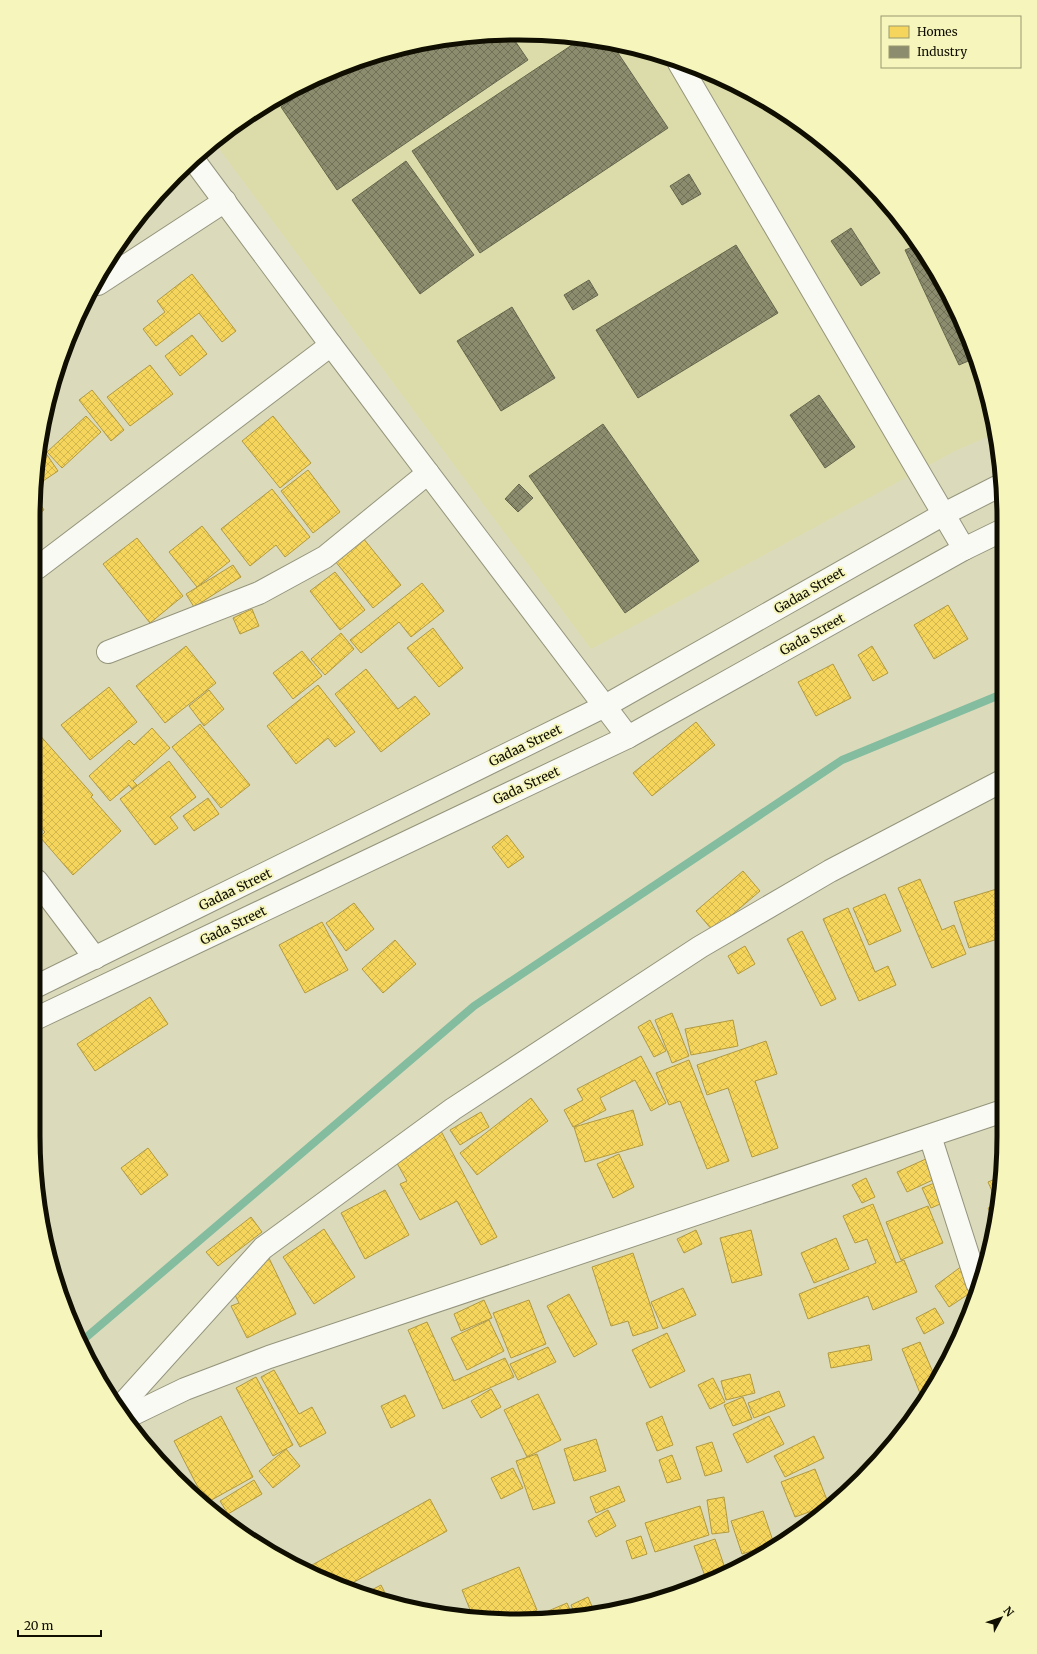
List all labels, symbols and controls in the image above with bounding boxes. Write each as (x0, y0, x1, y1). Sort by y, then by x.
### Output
legend (881, 16, 1021, 68)
text: Homes (917, 24, 958, 39)
text: Industry (917, 44, 967, 59)
street label: Gadaa Street (771, 563, 848, 617)
street label: Gada Street (777, 610, 848, 659)
street label: Gadaa Street (486, 721, 564, 770)
street label: Gada Street (490, 763, 562, 808)
street label: Gadaa Street (196, 865, 274, 914)
street label: Gada Street (197, 902, 269, 949)
north arrow (981, 1598, 1021, 1638)
text: N (1001, 1604, 1017, 1620)
scale bar (18, 1612, 101, 1638)
text: 20 m (24, 1618, 53, 1633)

